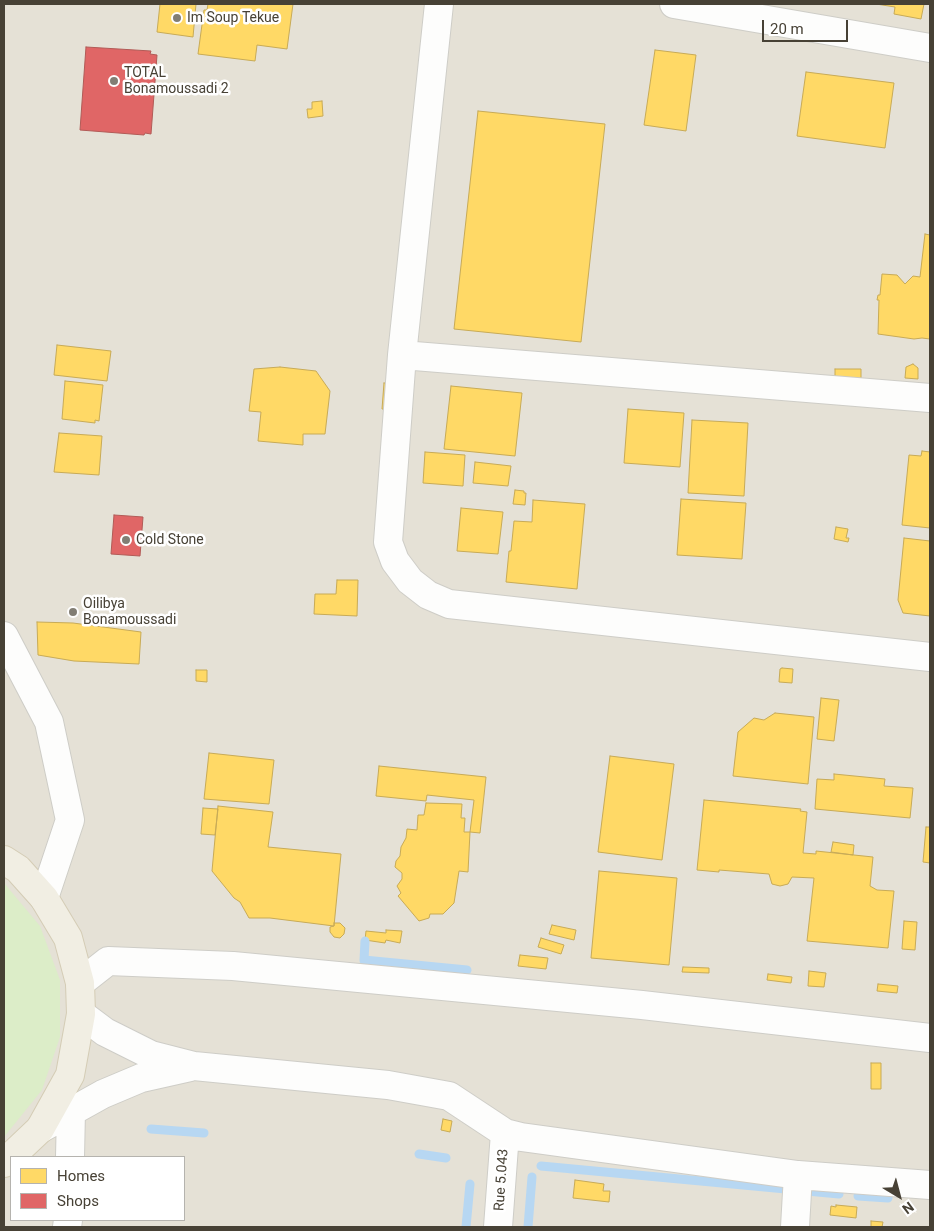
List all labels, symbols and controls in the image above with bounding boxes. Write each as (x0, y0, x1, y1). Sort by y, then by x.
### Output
place label: Im Soup Tekue (187, 10, 279, 26)
scale bar (764, 10, 850, 42)
marker: Im Soup Tekue (171, 12, 183, 24)
text: 20 m (770, 20, 804, 38)
place label: TOTAL Bonamoussadi 2 (124, 65, 229, 98)
marker: TOTAL Bonamoussadi 2 (108, 75, 120, 87)
place label: Cold Stone (136, 532, 204, 548)
marker: Cold Stone (120, 534, 132, 546)
place label: Oilibya Bonamoussadi (83, 596, 176, 628)
marker: Oilibya Bonamoussadi (67, 606, 79, 618)
street label: Rue 5.043 (491, 1148, 513, 1212)
legend (10, 1156, 185, 1221)
text: Homes (57, 1167, 105, 1185)
north arrow (874, 1171, 924, 1221)
text: Shops (57, 1192, 99, 1210)
text: N (899, 1199, 917, 1217)

